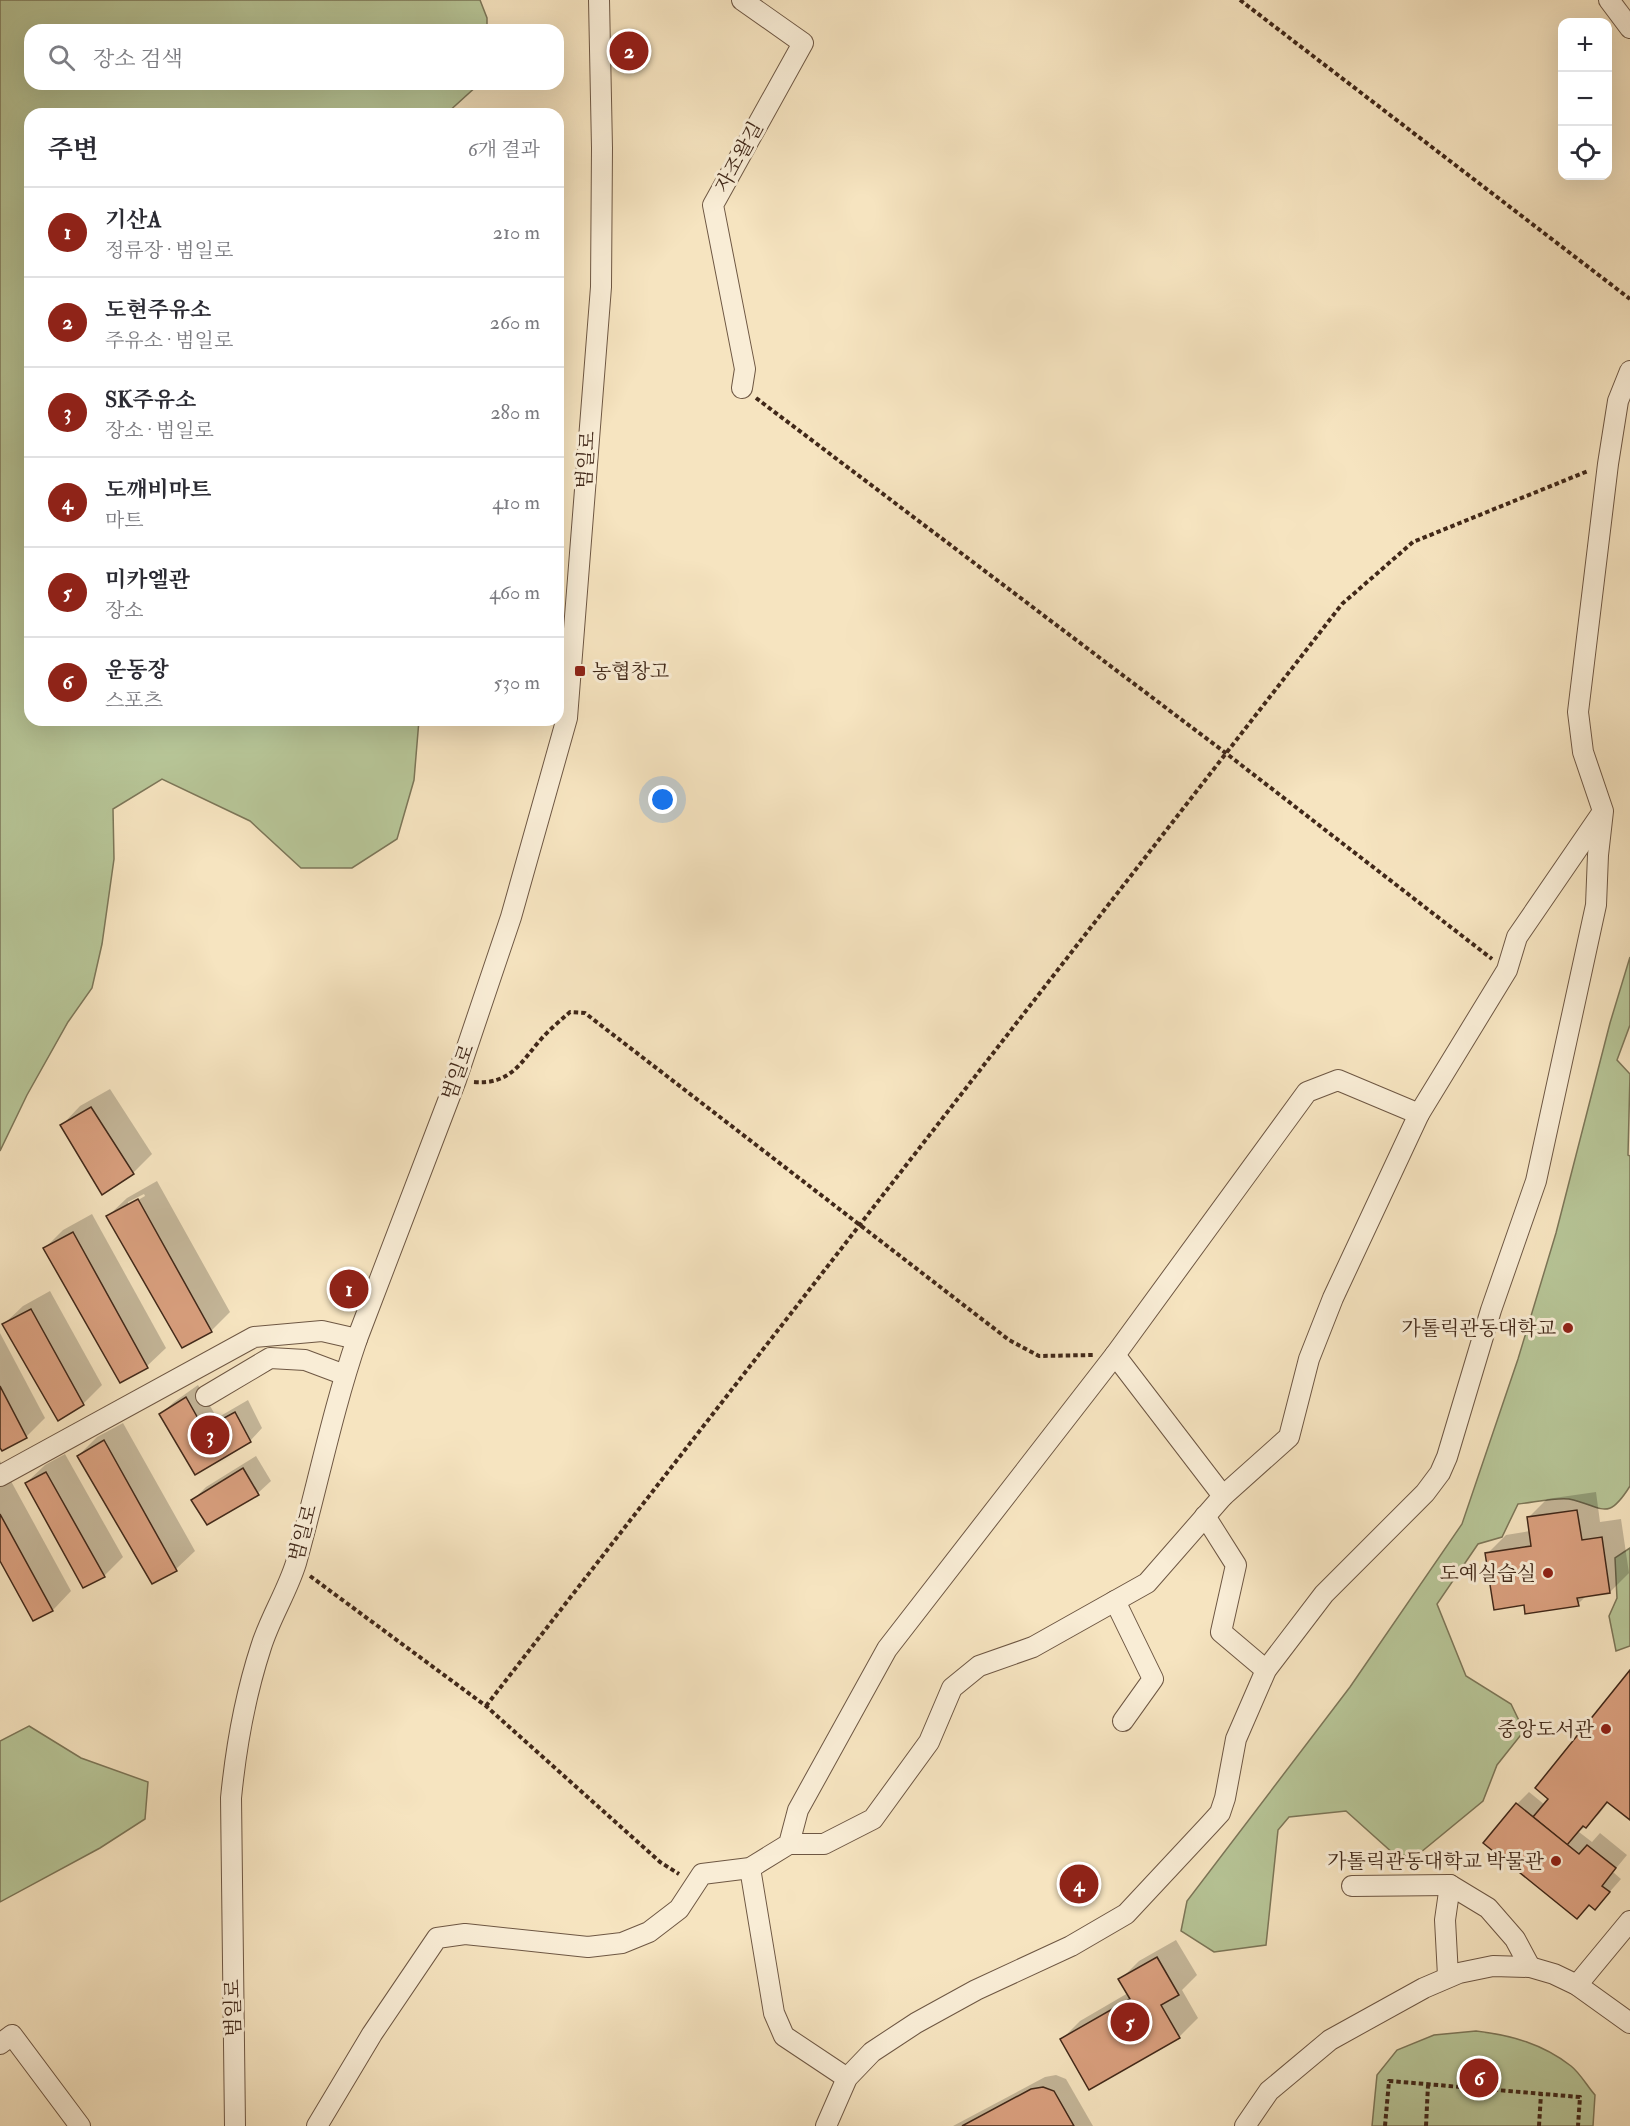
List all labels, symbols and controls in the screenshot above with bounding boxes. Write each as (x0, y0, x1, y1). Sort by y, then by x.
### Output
map controls (1558, 18, 1612, 180)
button: + (1558, 18, 1612, 72)
search box (24, 24, 564, 90)
pin: 2 (610, 28, 648, 74)
icon: search (45, 41, 78, 74)
text: 장소 검색 (93, 45, 183, 73)
button: − (1558, 72, 1612, 126)
street label: 자조왈길 (709, 117, 769, 197)
button: locate (1558, 126, 1612, 180)
text: 주변 (48, 134, 98, 166)
text: 6개 결과 (468, 137, 540, 162)
text: 기산A (105, 206, 161, 234)
text: 1 (64, 220, 71, 245)
text: 210 m (493, 220, 540, 245)
text: 정류장 · 범일로 (105, 238, 233, 263)
text: 도현주유소 (105, 296, 211, 324)
text: 2 (62, 310, 73, 335)
text: 260 m (490, 310, 540, 335)
text: 주유소 · 범일로 (105, 328, 233, 353)
text: SK주유소 (105, 386, 196, 414)
text: 3 (64, 400, 71, 425)
text: 280 m (490, 400, 540, 425)
text: 장소 · 범일로 (105, 418, 214, 443)
street label: 범일로 (572, 430, 600, 490)
text: 도깨비마트 (105, 476, 211, 504)
text: 4 (62, 490, 73, 515)
text: 410 m (492, 490, 540, 515)
text: 마트 (105, 508, 144, 533)
text: 미카엘관 (105, 566, 190, 594)
text: 5 (63, 580, 72, 605)
text: 460 m (489, 580, 540, 605)
text: 장소 (105, 598, 144, 623)
text: 운동장 (105, 656, 169, 684)
place label: 농협창고 (592, 659, 669, 684)
marker: 농협창고 (573, 664, 587, 678)
text: 6 (62, 670, 73, 695)
text: 530 m (494, 670, 540, 695)
text: 스포츠 (105, 688, 163, 713)
your location (648, 785, 677, 814)
street label: 범일로 (436, 1040, 480, 1104)
pin: 1 (330, 1266, 368, 1312)
place label: 가톨릭관동대학교 (1401, 1316, 1557, 1341)
marker: 가톨릭관동대학교 (1561, 1321, 1575, 1335)
pin: 3 (190, 1412, 230, 1458)
street label: 범일로 (283, 1502, 323, 1564)
place label: 도예실습실 (1439, 1561, 1536, 1586)
marker: 도예실습실 (1541, 1566, 1555, 1580)
place label: 중앙도서관 (1497, 1717, 1595, 1742)
marker: 중앙도서관 (1599, 1722, 1613, 1736)
place label: 가톨릭관동대학교 박물관 (1327, 1849, 1545, 1874)
marker: 가톨릭관동대학교 박물관 (1549, 1854, 1563, 1868)
pin: 4 (1060, 1862, 1098, 1906)
street label: 범일로 (220, 1979, 246, 2037)
pin: 5 (1110, 2000, 1150, 2044)
pin: 6 (1460, 2056, 1498, 2100)

